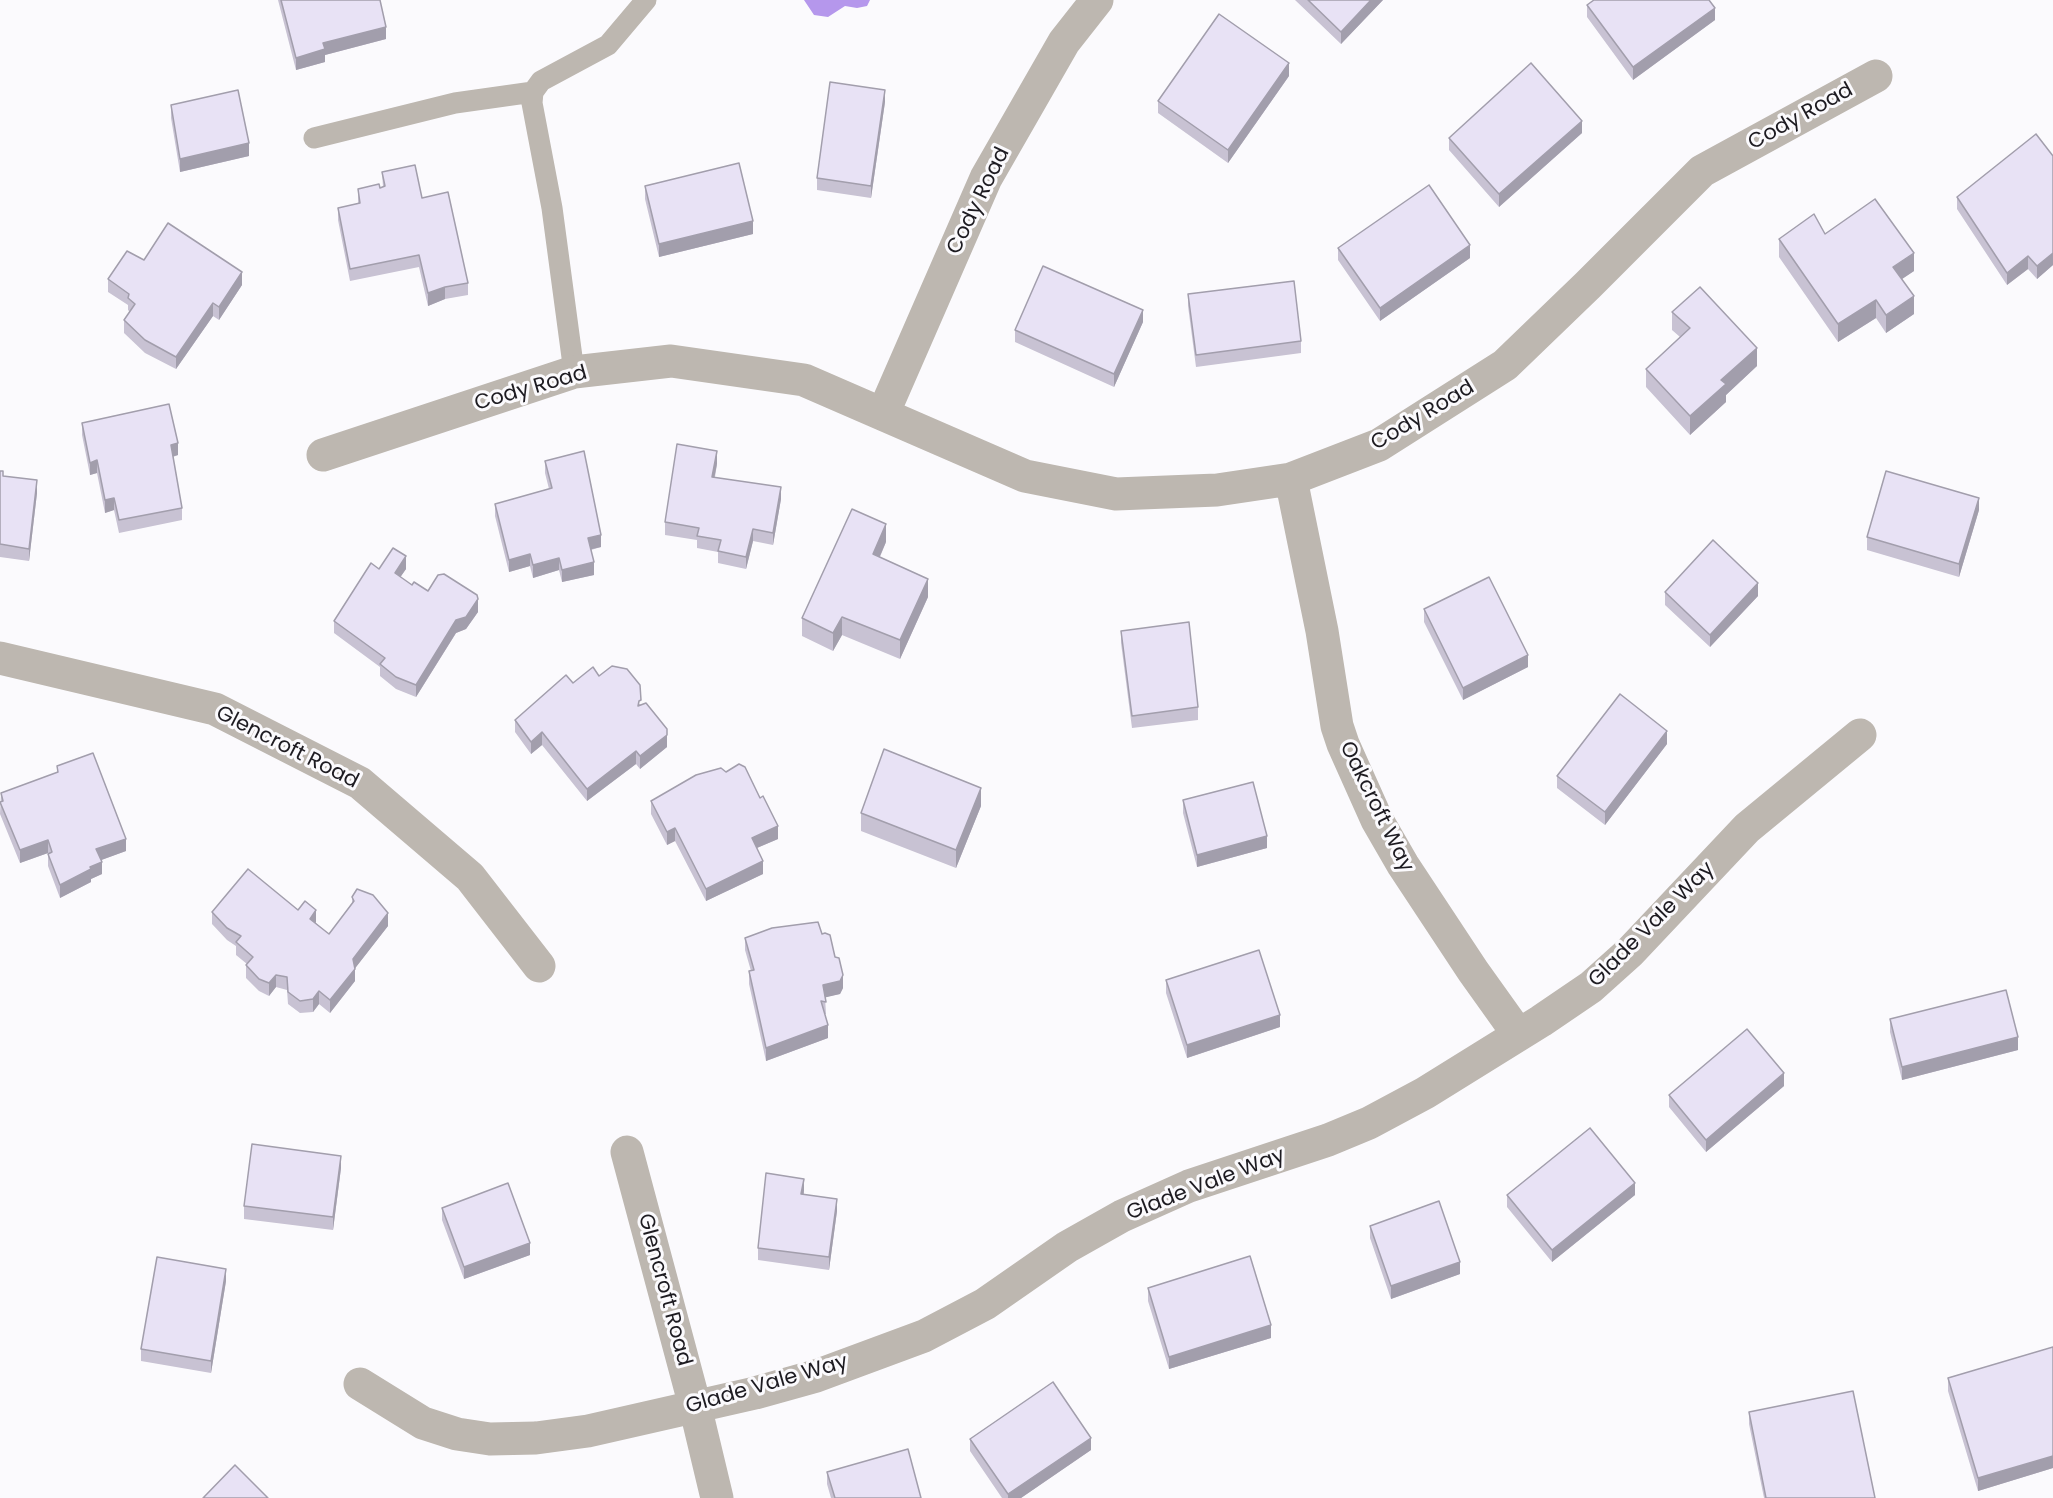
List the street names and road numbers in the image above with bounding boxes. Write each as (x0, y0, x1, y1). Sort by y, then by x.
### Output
street label: Cody Road (1744, 78, 1858, 156)
street label: Cody Road (942, 143, 1016, 259)
street label: Cody Road (472, 361, 590, 417)
street label: Cody Road (1367, 375, 1479, 457)
street label: Glencroft Road (211, 701, 363, 795)
street label: Oakcroft Way (1334, 738, 1418, 876)
street label: Glade Vale Way (1584, 857, 1720, 993)
street label: Glade Vale Way (1123, 1143, 1289, 1227)
street label: Glencroft Road (632, 1211, 696, 1369)
street label: Glade Vale Way (683, 1350, 851, 1420)

